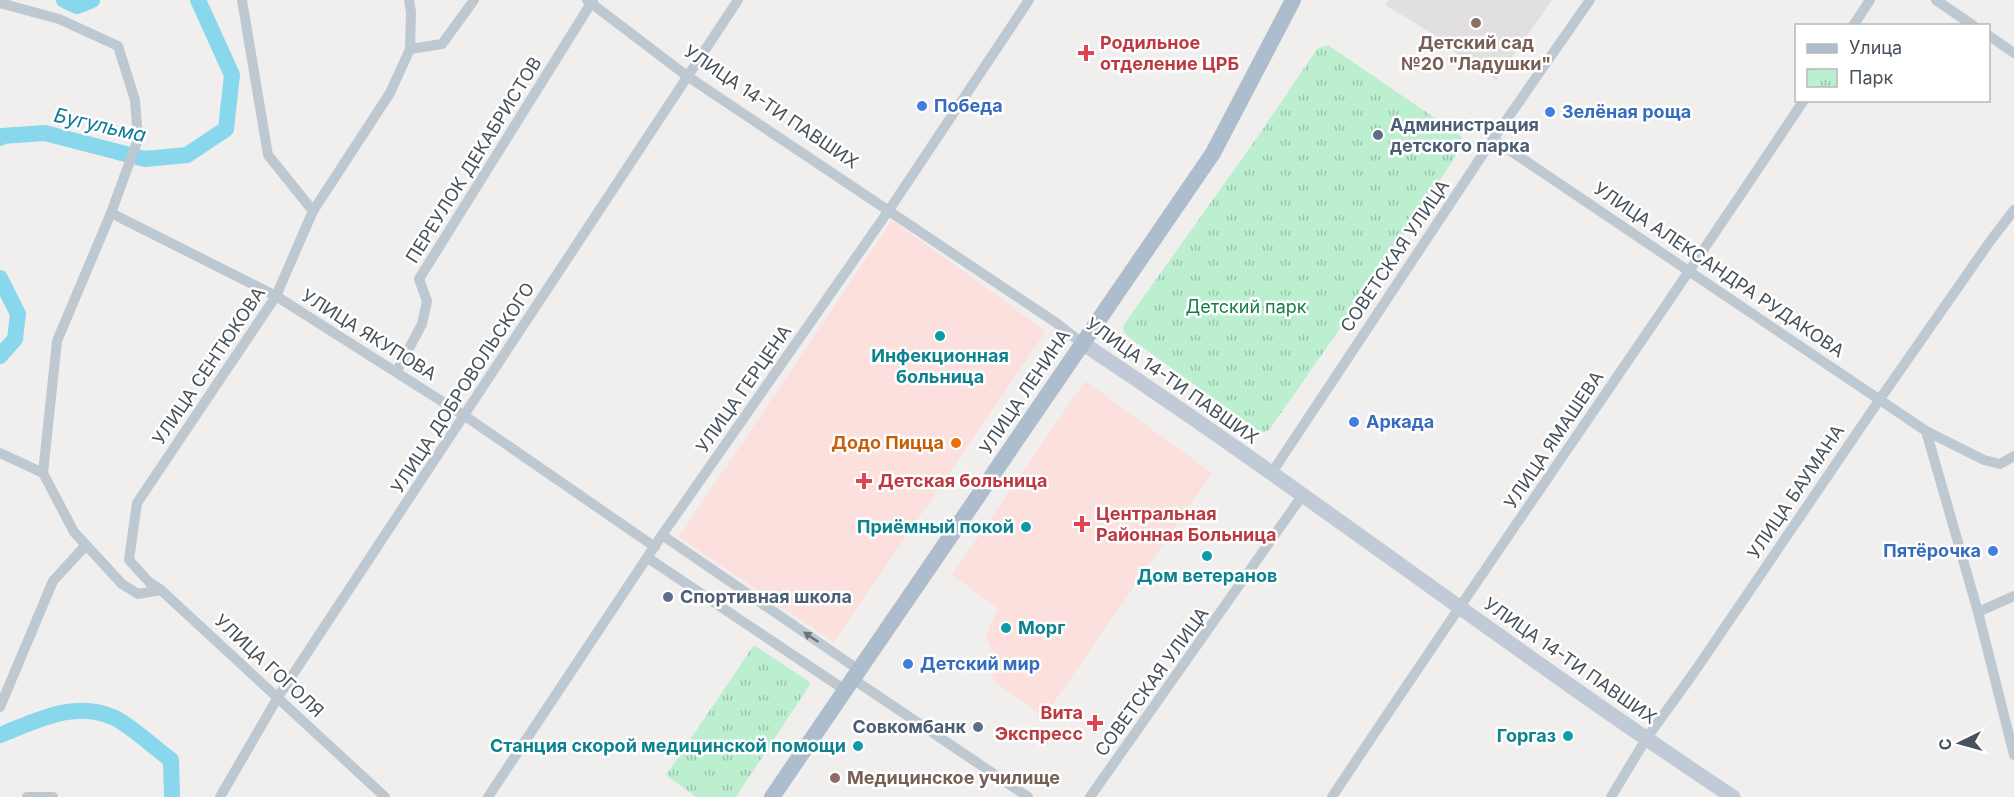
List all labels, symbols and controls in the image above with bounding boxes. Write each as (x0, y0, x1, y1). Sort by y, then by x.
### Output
marker: Детский сад №20 "Ладушки" (1469, 16, 1483, 30)
legend (1795, 24, 1990, 102)
place label: Родильное отделение ЦРБ (1100, 32, 1239, 74)
place label: Детский сад №20 "Ладушки" (1401, 32, 1551, 74)
text: Улица (1849, 37, 1902, 58)
street label: УЛИЦА 14-ТИ ПАВШИХ (680, 40, 862, 173)
marker: Родильное отделение ЦРБ (1077, 44, 1095, 62)
street label: ПЕРЕУЛОК ДЕКАБРИСТОВ (401, 53, 546, 267)
text: Парк (1849, 67, 1894, 88)
place label: Победа (934, 95, 1003, 116)
marker: Победа (915, 99, 929, 113)
place label: Зелёная роща (1562, 101, 1691, 122)
water label: Бугульма (52, 103, 148, 147)
marker: Зелёная роща (1543, 105, 1557, 119)
place label: Администрация детского парка (1390, 114, 1539, 156)
marker: Администрация детского парка (1371, 128, 1385, 142)
street label: СОВЕТСКАЯ УЛИЦА (1336, 176, 1453, 336)
street label: УЛИЦА АЛЕКСАНДРА РУДАКОВА (1590, 178, 1848, 361)
street label: УЛИЦА ДОБРОВОЛЬСКОГО (387, 278, 539, 497)
street label: УЛИЦА СЕНТЮКОВА (148, 283, 269, 448)
street label: УЛИЦА ЯКУПОВА (298, 285, 441, 385)
park label: Детский парк (1185, 296, 1307, 317)
street label: УЛИЦА 14-ТИ ПАВШИХ (1082, 313, 1263, 448)
street label: УЛИЦА ГЕРЦЕНА (692, 321, 796, 457)
street label: УЛИЦА ЛЕНИНА (975, 325, 1074, 458)
marker: Инфекционная больница (933, 329, 947, 343)
place label: Инфекционная больница (871, 345, 1009, 387)
street label: УЛИЦА ЯМАШЕВА (1500, 367, 1607, 512)
place label: Аркада (1366, 411, 1434, 432)
marker: Аркада (1347, 415, 1361, 429)
street label: УЛИЦА БАУМАНА (1743, 421, 1848, 563)
place label: Додо Пицца (831, 432, 944, 453)
marker: Додо Пицца (949, 436, 963, 450)
place label: Детская больница (878, 470, 1047, 491)
marker: Детская больница (855, 472, 873, 490)
place label: Центральная Районная Больница (1096, 503, 1277, 545)
marker: Центральная Районная Больница (1073, 515, 1091, 533)
place label: Приёмный покой (857, 516, 1014, 537)
marker: Приёмный покой (1019, 520, 1033, 534)
place label: Пятёрочка (1883, 540, 1981, 561)
marker: Пятёрочка (1986, 544, 2000, 558)
marker: Дом ветеранов (1200, 549, 1214, 563)
place label: Дом ветеранов (1137, 565, 1277, 586)
place label: Спортивная школа (680, 586, 852, 607)
marker: Спортивная школа (661, 590, 675, 604)
street label: УЛИЦА 14-ТИ ПАВШИХ (1480, 593, 1661, 728)
street label: СОВЕТСКАЯ УЛИЦА (1091, 603, 1213, 760)
street label: УЛИЦА ГОГОЛЯ (211, 610, 328, 721)
place label: Морг (1018, 617, 1065, 638)
marker: Морг (999, 621, 1013, 635)
one-way arrow (803, 631, 819, 643)
place label: Детский мир (920, 653, 1040, 674)
marker: Детский мир (901, 657, 915, 671)
place label: Вита Экспресс (995, 702, 1083, 744)
north arrow (1930, 713, 1990, 773)
place label: Совкомбанк (852, 716, 966, 737)
marker: Вита Экспресс (1088, 716, 1102, 730)
marker: Совкомбанк (971, 720, 985, 734)
place label: Горгаз (1497, 725, 1556, 746)
marker: Горгаз (1561, 729, 1575, 743)
place label: Станция скорой медицинской помощи (490, 735, 846, 756)
text: С (1935, 737, 1956, 751)
marker: Станция скорой медицинской помощи (851, 739, 865, 753)
place label: Медицинское училище (847, 767, 1060, 788)
marker: Медицинское училище (828, 771, 842, 785)

